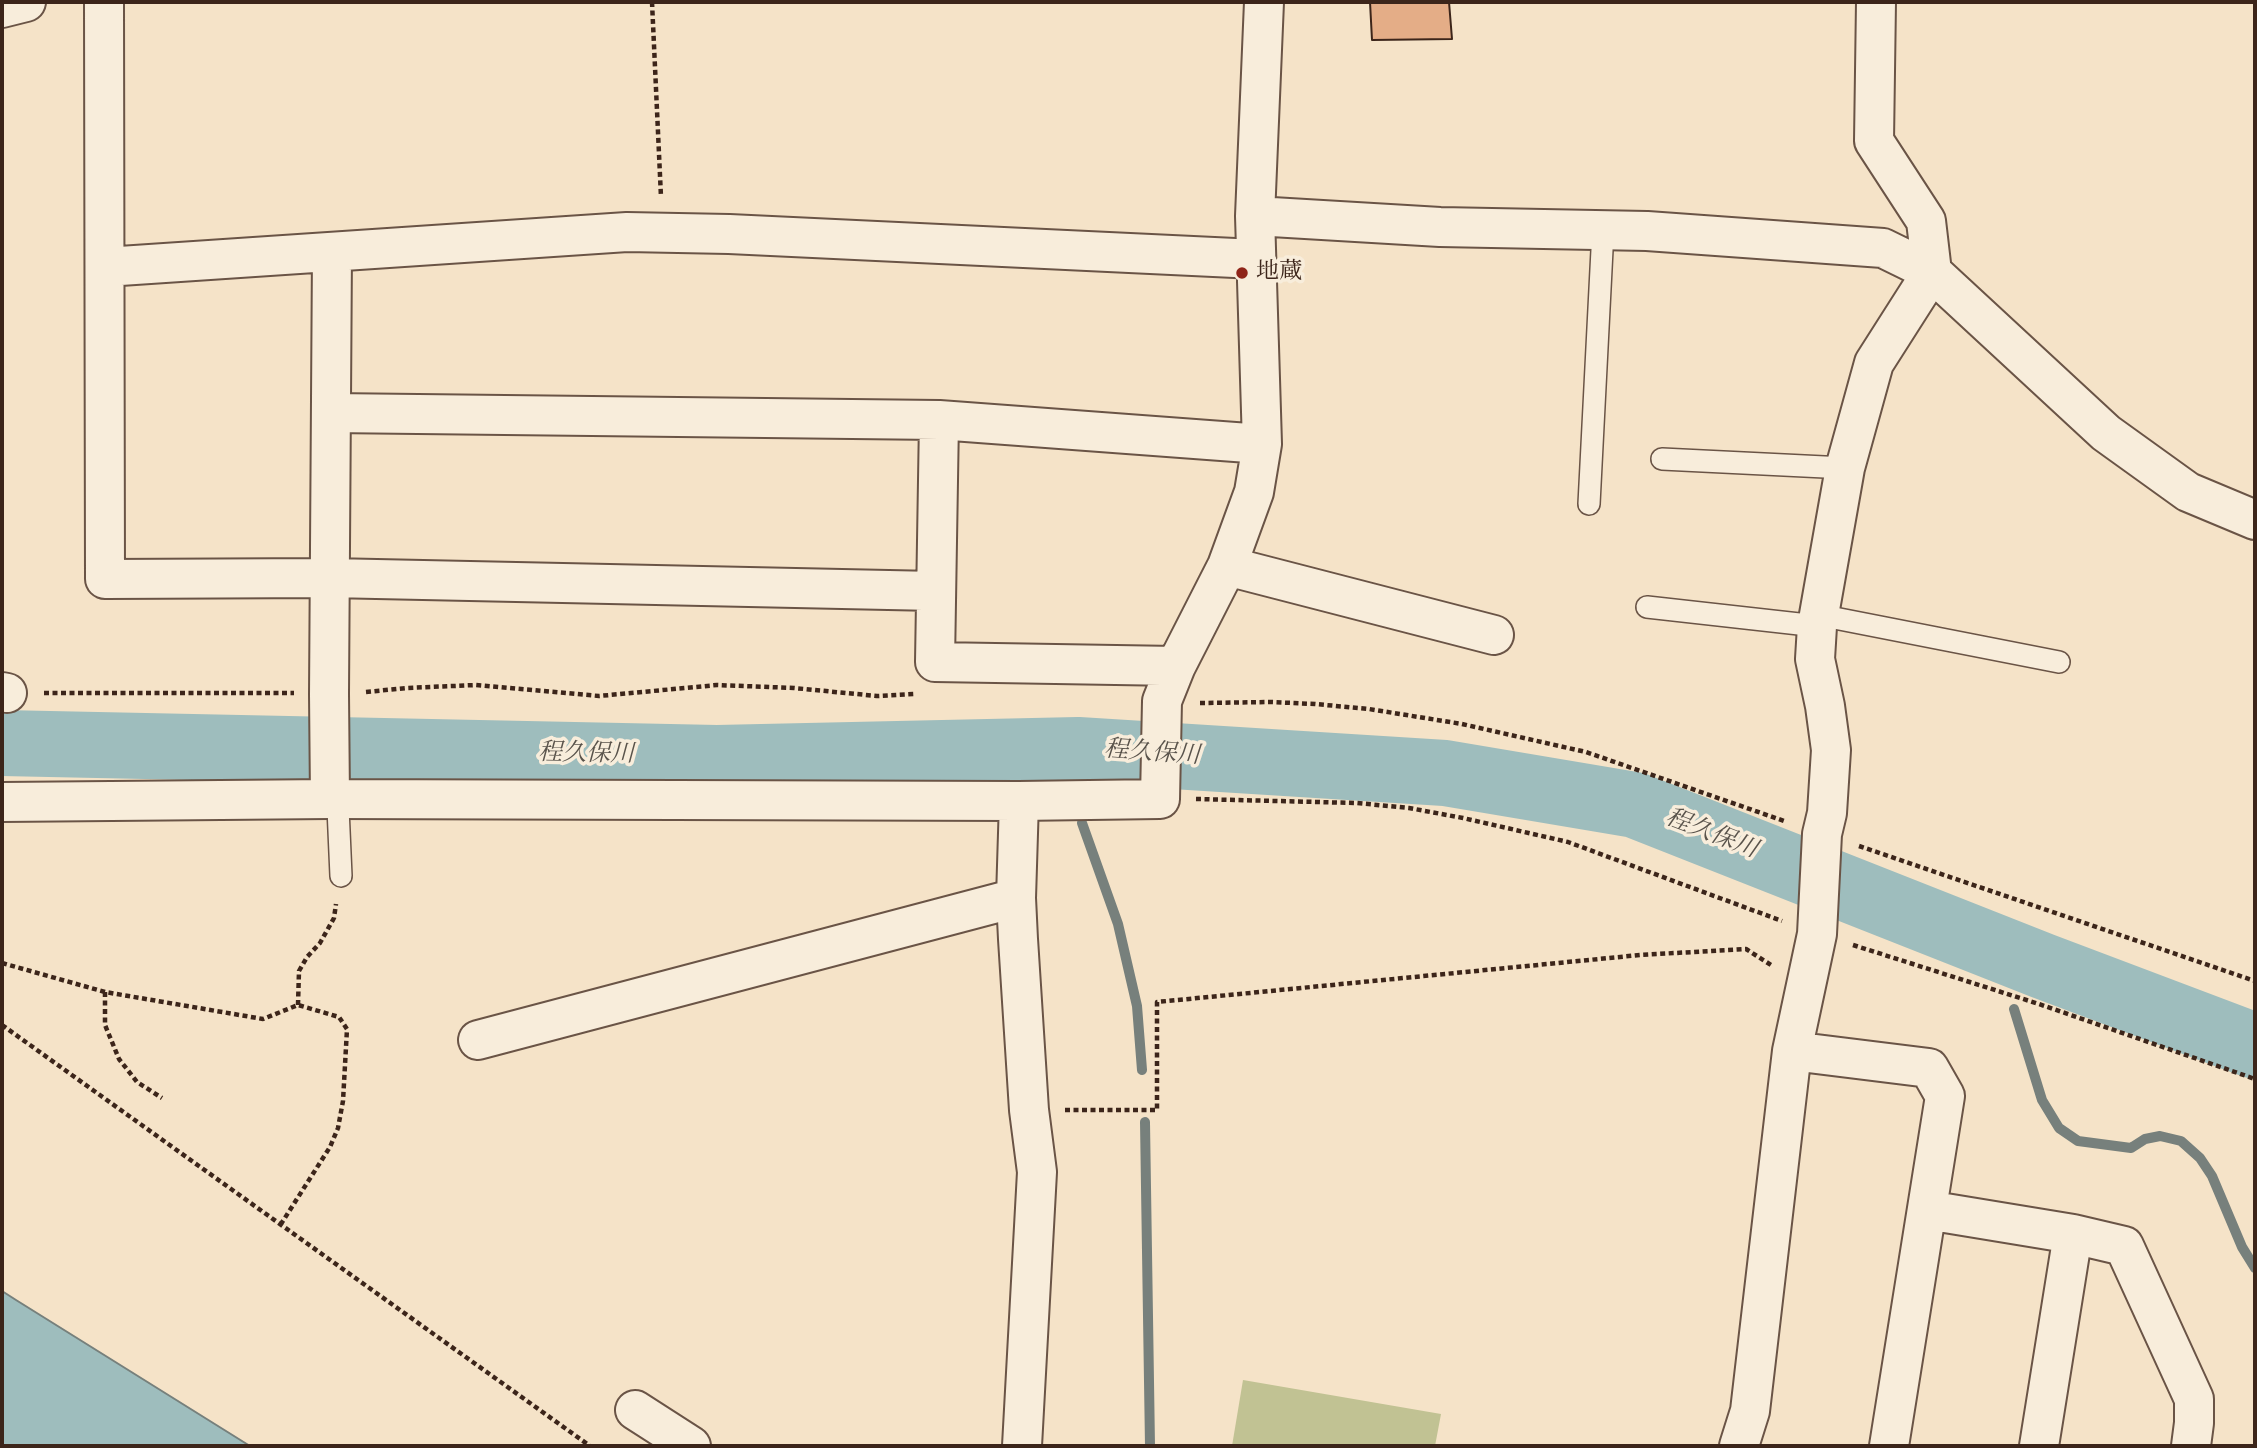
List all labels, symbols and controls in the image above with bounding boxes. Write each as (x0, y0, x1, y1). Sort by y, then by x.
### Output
place label: 地蔵 (1256, 259, 1302, 287)
marker: 地蔵 (1234, 265, 1250, 281)
water label: 程久保川 (1103, 736, 1201, 772)
water label: 程久保川 (538, 740, 634, 770)
water label: 程久保川 (1661, 804, 1761, 866)

